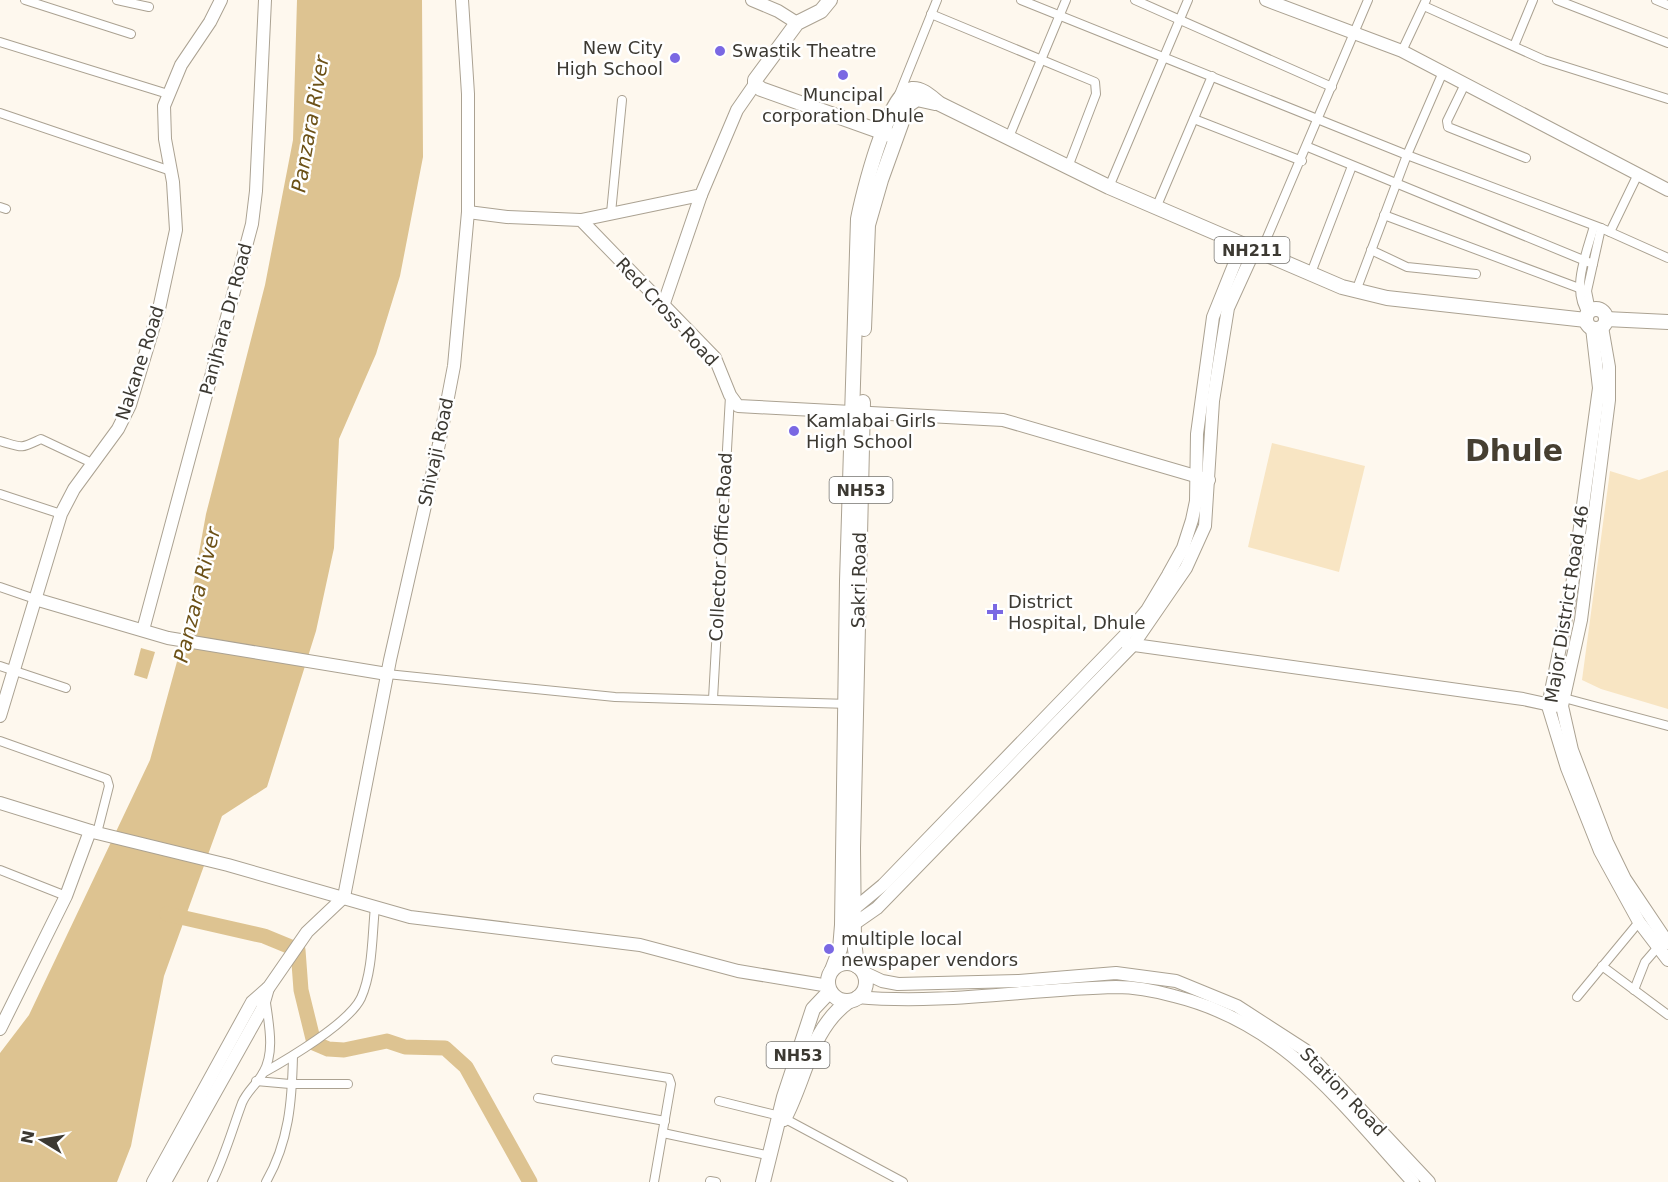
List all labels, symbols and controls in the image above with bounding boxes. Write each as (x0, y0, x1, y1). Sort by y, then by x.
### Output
place label: New City High School (556, 37, 663, 79)
place label: Swastik Theatre (732, 40, 876, 61)
marker: Swastik Theatre (713, 44, 727, 58)
marker: New City High School (668, 51, 682, 65)
water label: Panzara River (286, 52, 334, 194)
marker: Muncipal corporation Dhule (836, 68, 850, 82)
place label: Muncipal corporation Dhule (762, 84, 924, 126)
road number: NH211 (1214, 237, 1290, 263)
street label: Panjhara Dr Road (195, 241, 256, 397)
street label: Red Cross Road (612, 253, 723, 370)
street label: Nakane Road (111, 303, 168, 423)
street label: Shivaji Road (414, 396, 457, 508)
place label: Kamlabai Girls High School (806, 410, 936, 452)
marker: Kamlabai Girls High School (787, 424, 801, 438)
district label: Dhule (1465, 433, 1563, 468)
street label: Collector Office Road (705, 452, 736, 642)
road number: NH53 (830, 477, 892, 503)
street label: Major District Road 46 (1541, 504, 1593, 704)
water label: Panzara River (169, 523, 226, 665)
street label: Sakri Road (847, 532, 870, 628)
place label: District Hospital, Dhule (1008, 591, 1146, 633)
marker: District Hospital, Dhule (986, 603, 1004, 621)
place label: multiple local newspaper vendors (841, 928, 1018, 970)
marker: multiple local newspaper vendors (822, 942, 836, 956)
road number: NH53 (766, 1042, 830, 1068)
street label: Station Road (1296, 1043, 1391, 1140)
north arrow (12, 1110, 72, 1170)
text: N (17, 1129, 38, 1146)

